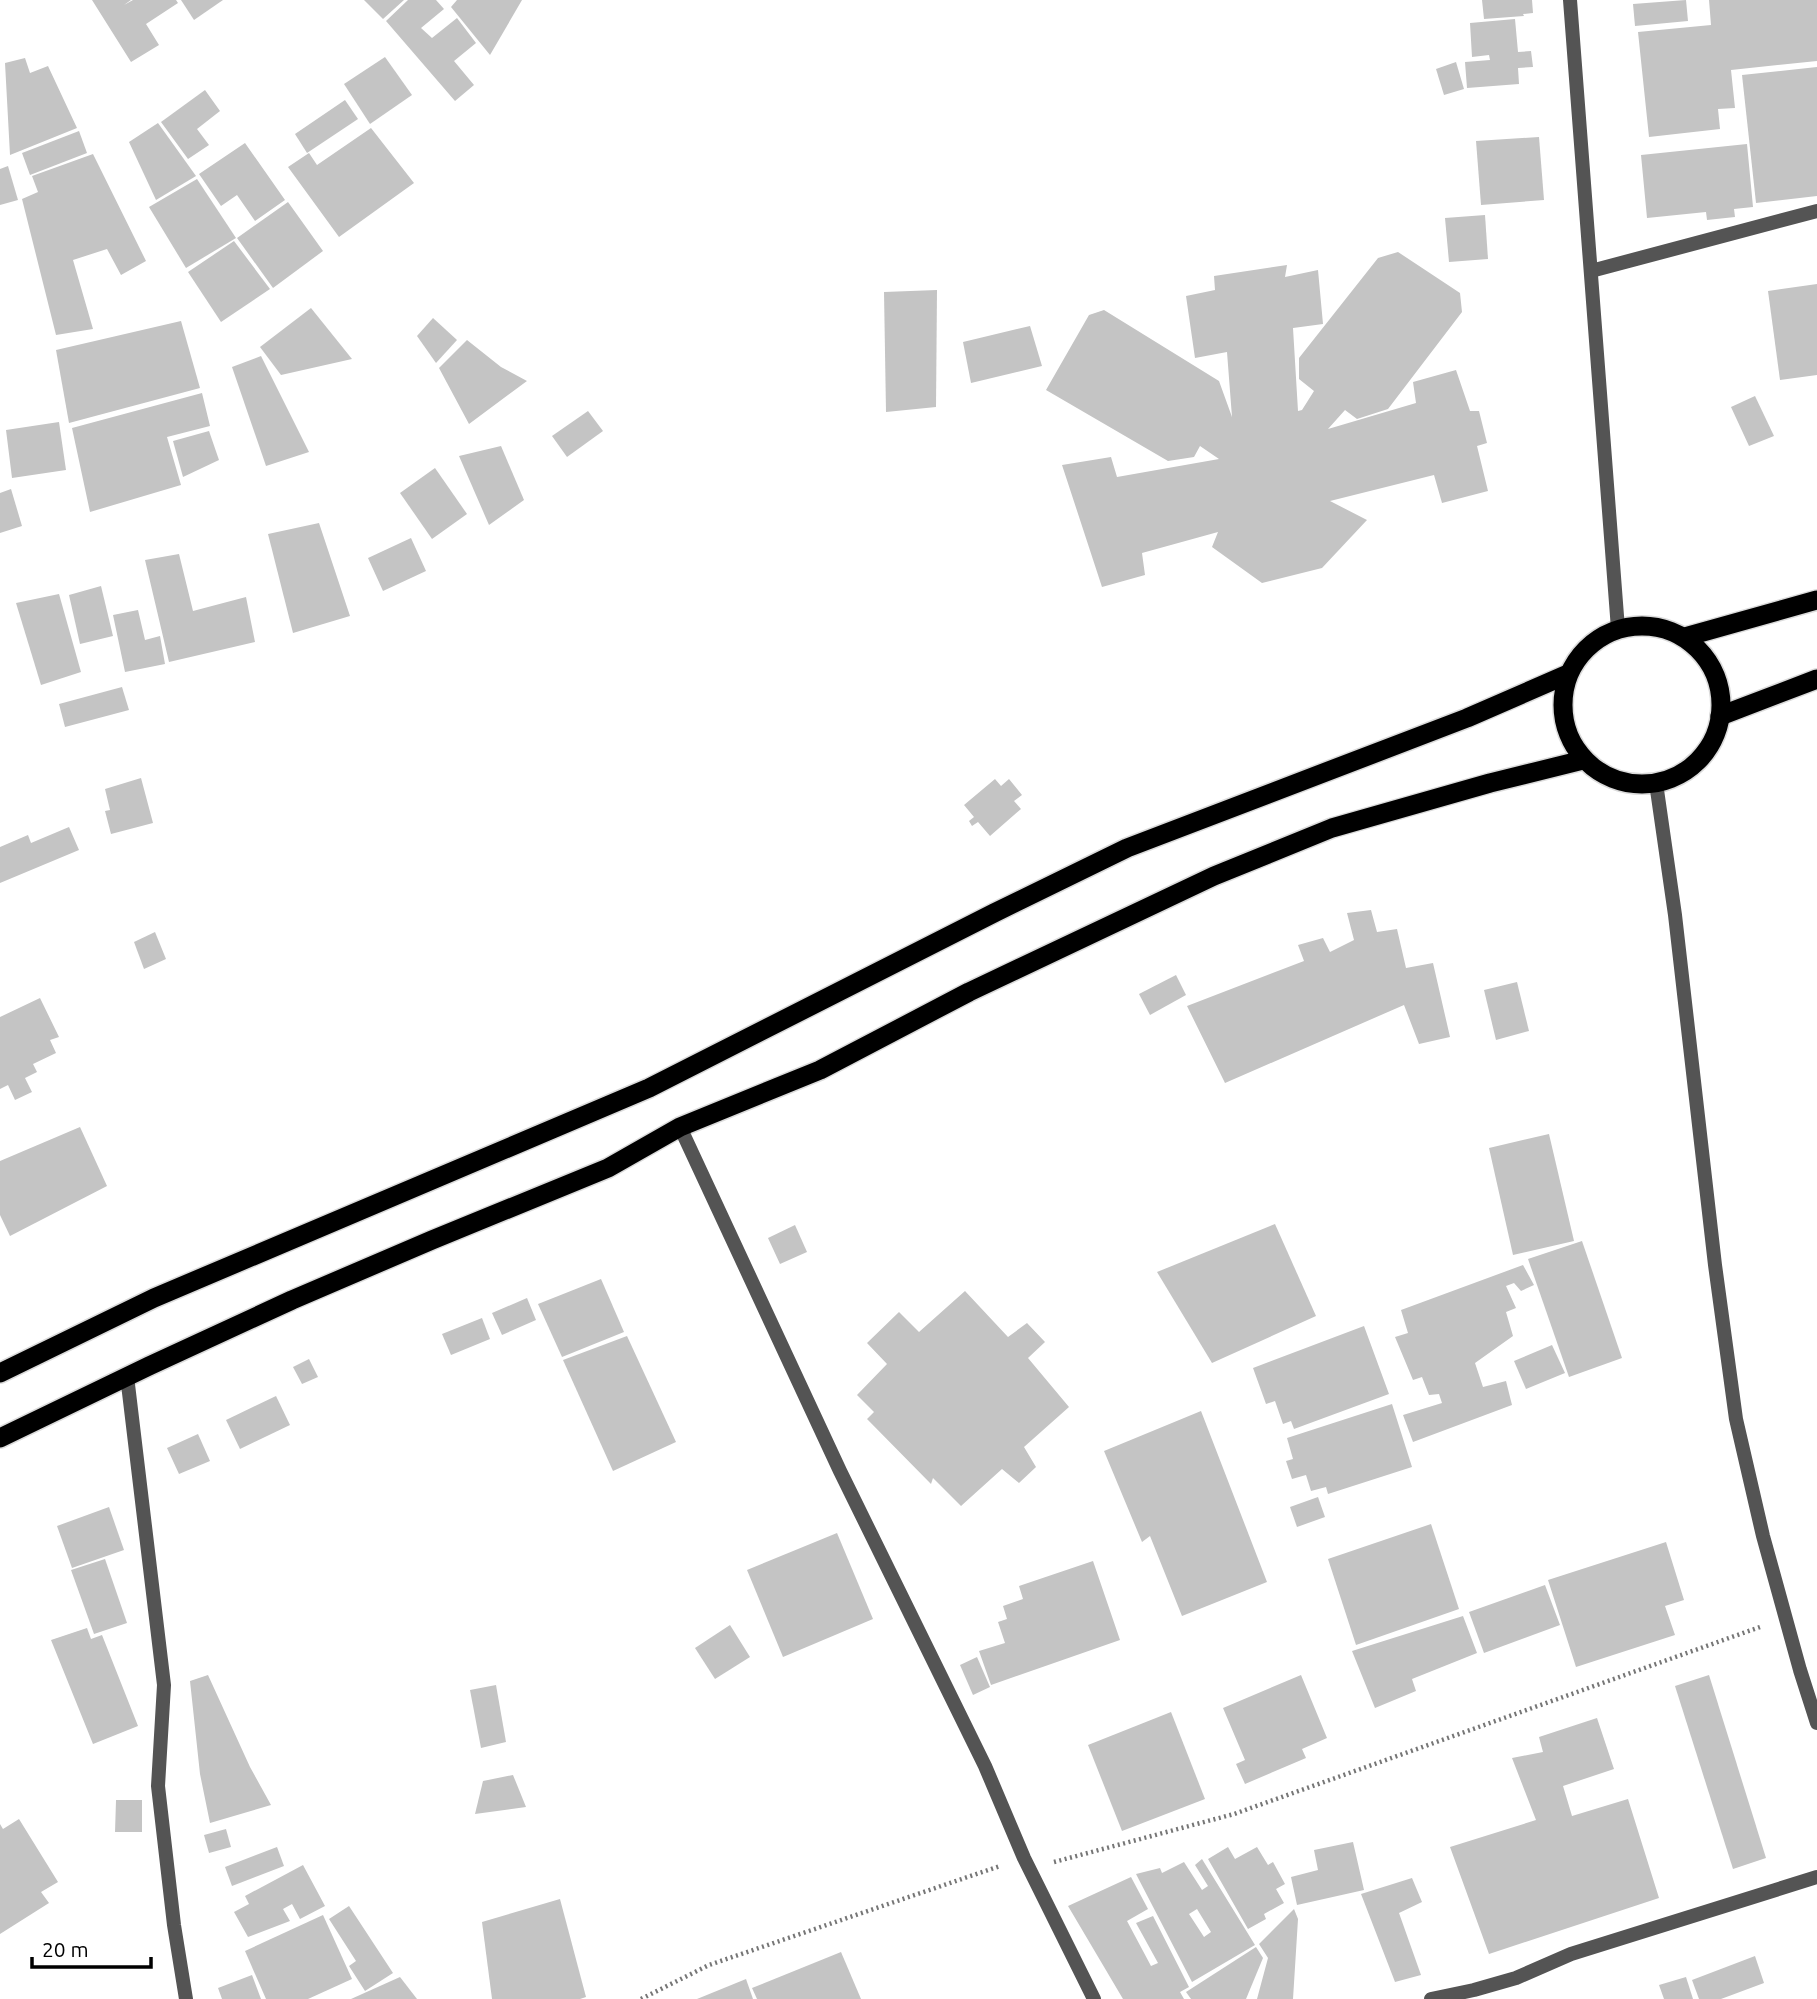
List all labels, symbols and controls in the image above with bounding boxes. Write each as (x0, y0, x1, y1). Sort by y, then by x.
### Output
scale bar (32, 1926, 150, 1970)
text: 20 m (42, 1937, 89, 1961)

